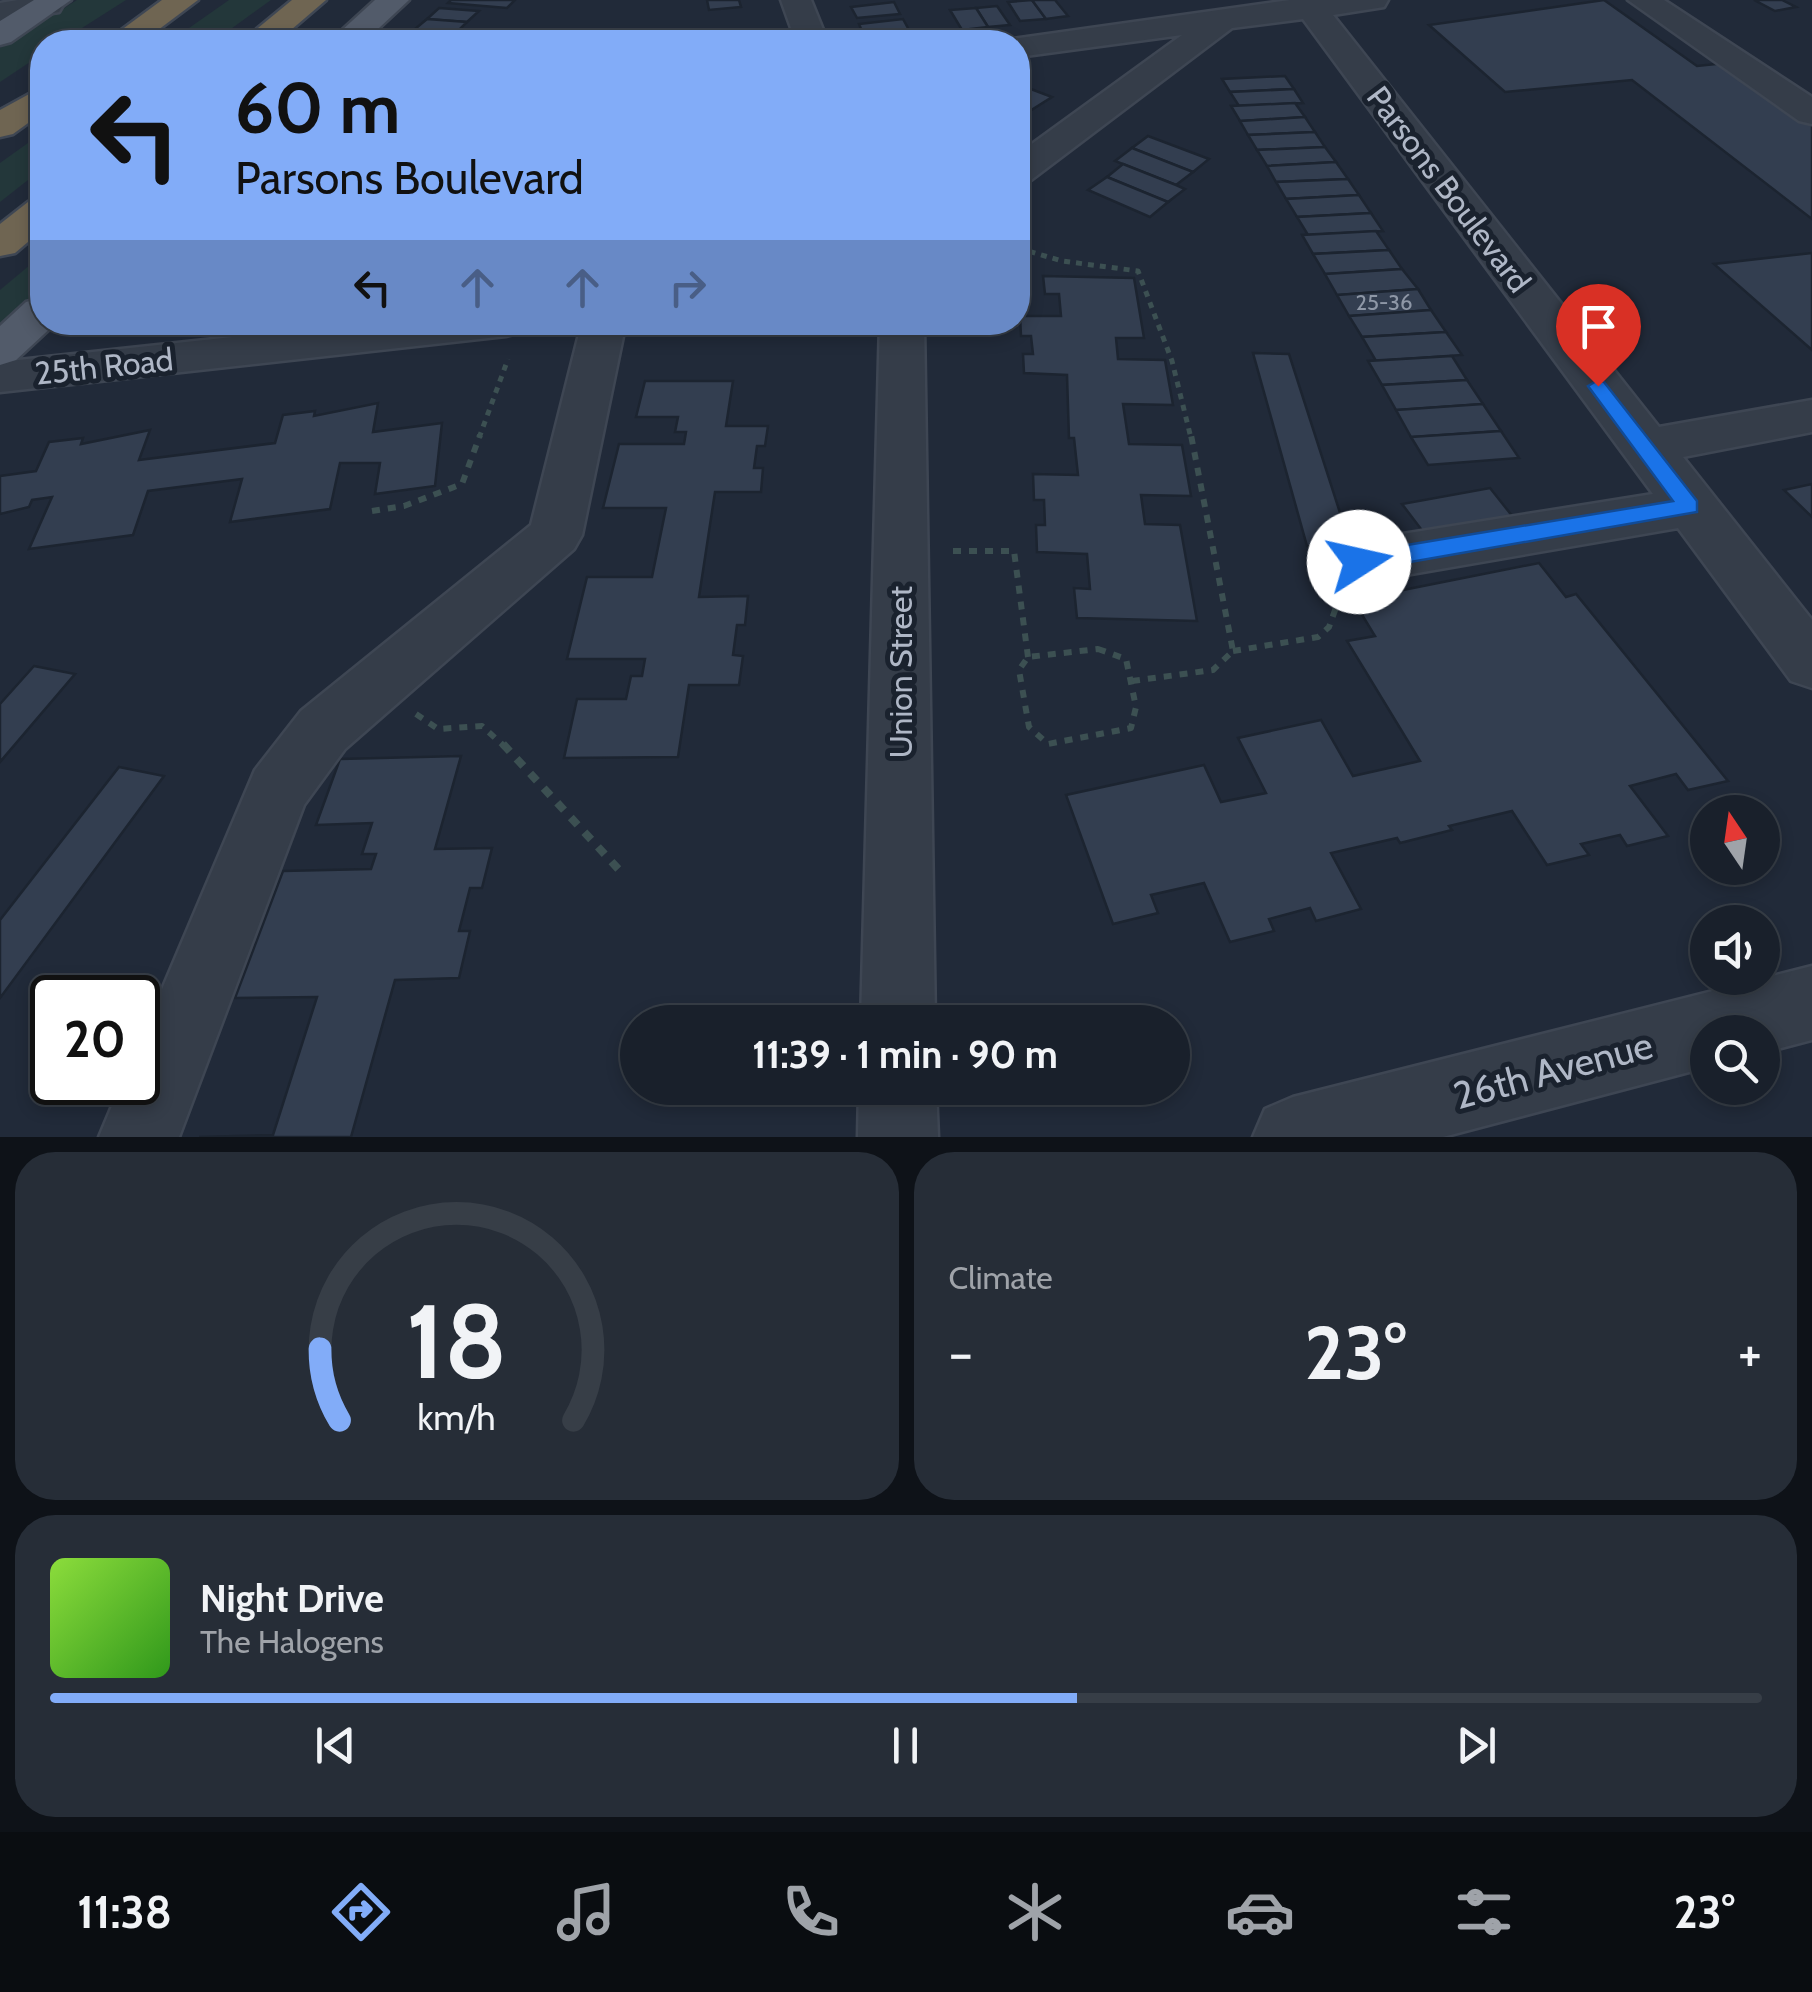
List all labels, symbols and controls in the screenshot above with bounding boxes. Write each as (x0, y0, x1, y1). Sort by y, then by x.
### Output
text: 60 m (235, 65, 400, 151)
icon: left (70, 70, 200, 200)
street label: Parsons Boulevard (1359, 78, 1539, 300)
text: Parsons Boulevard (235, 151, 584, 205)
icon: left (345, 260, 400, 315)
icon: ahead (450, 260, 505, 315)
icon: ahead (555, 260, 610, 315)
icon: right (660, 260, 715, 315)
pin (1556, 284, 1641, 387)
house number: 25-36 (1356, 289, 1412, 316)
icon: arrive (1571, 299, 1626, 354)
street label: 25th Road (33, 339, 175, 393)
position arrow (1307, 510, 1411, 614)
street label: Union Street (881, 586, 920, 758)
north arrow (1690, 795, 1780, 885)
map controls (1690, 795, 1780, 1105)
button: sound (1690, 905, 1780, 995)
speed limit sign: 20 (30, 975, 160, 1105)
button: search (1690, 1015, 1780, 1105)
street label: 26th Avenue (1448, 1021, 1658, 1119)
text: 11:39 · 1 min · 90 m (752, 1031, 1058, 1078)
text: Climate (949, 1258, 1053, 1297)
text: 18 (406, 1278, 507, 1404)
text: 23° (1304, 1307, 1406, 1398)
text: − (949, 1319, 973, 1386)
text: + (1738, 1319, 1762, 1386)
text: km/h (418, 1396, 496, 1439)
text: Night Drive (200, 1575, 384, 1622)
text: The Halogens (200, 1622, 384, 1661)
icon: previous (308, 1718, 363, 1773)
icon: pause (878, 1718, 933, 1773)
icon: next (1449, 1718, 1504, 1773)
icon: directions (326, 1877, 396, 1947)
icon: music (551, 1877, 621, 1947)
icon: phone (776, 1877, 846, 1947)
icon: climate (1000, 1877, 1070, 1947)
icon: car (1225, 1877, 1295, 1947)
icon: filters (1449, 1877, 1519, 1947)
text: 11:38 (77, 1885, 172, 1939)
text: 23° (1674, 1885, 1735, 1939)

